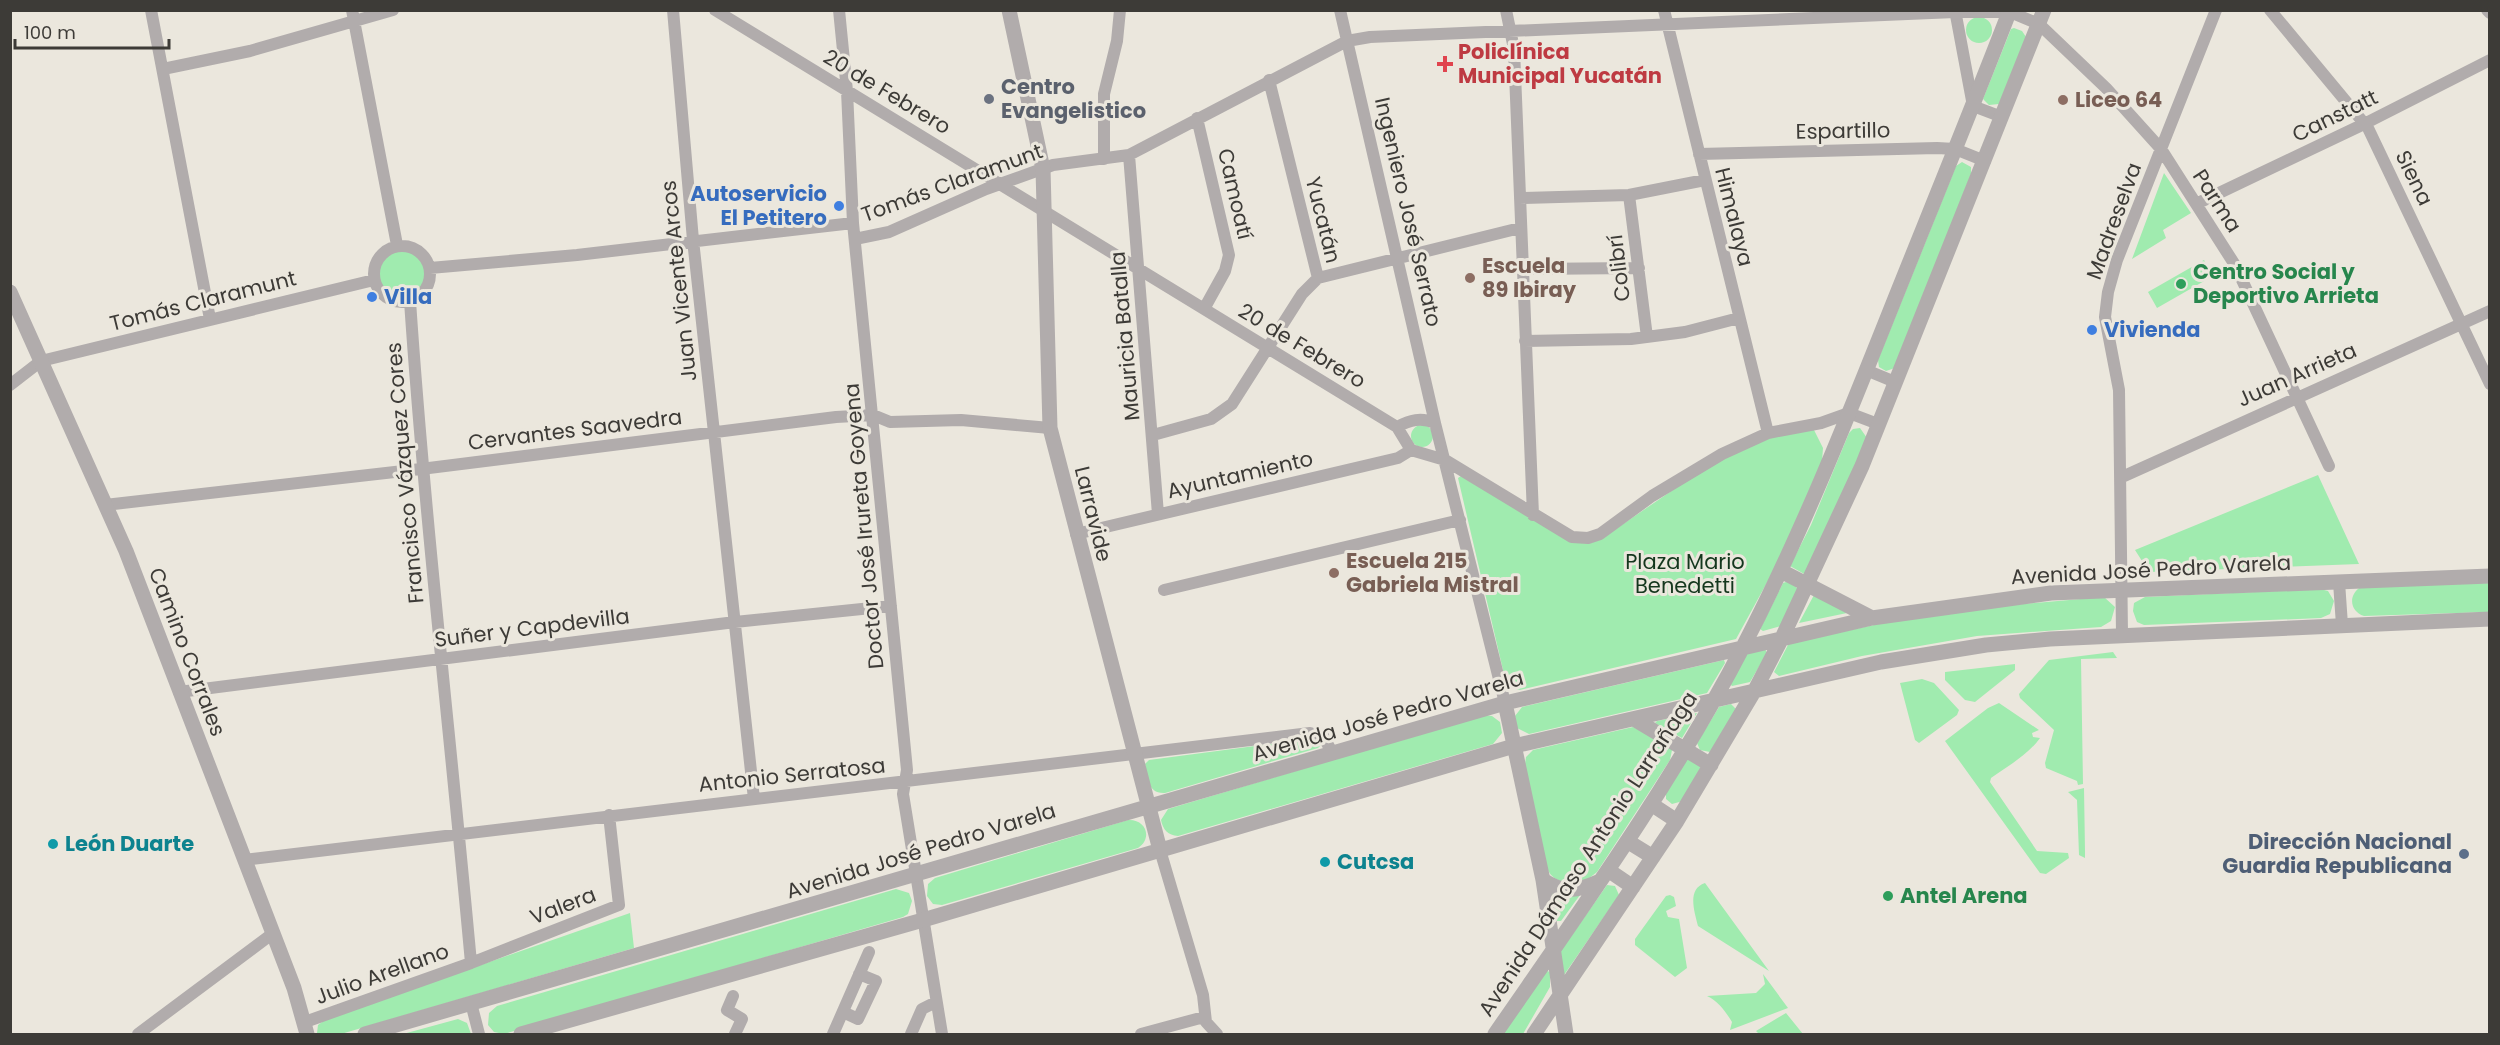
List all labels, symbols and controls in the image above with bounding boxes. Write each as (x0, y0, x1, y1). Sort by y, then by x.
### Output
scale bar (15, 12, 170, 50)
text: 100 m (24, 20, 76, 45)
place label: Policlínica Municipal Yucatán (1458, 37, 1662, 90)
street label: 20 de Febrero (818, 42, 956, 141)
marker: Policlínica Municipal Yucatán (1436, 55, 1454, 73)
place label: Centro Evangelistico (1001, 72, 1146, 125)
street label: Canstatt (2287, 82, 2382, 149)
place label: Liceo 64 (2075, 85, 2162, 114)
marker: Centro Evangelistico (982, 92, 996, 106)
marker: Liceo 64 (2056, 93, 2070, 107)
street label: Ingeniero José Serrato (1368, 94, 1449, 330)
street label: Espartillo (1795, 115, 1891, 146)
street label: Tomás Claramunt (857, 136, 1047, 229)
street label: Siena (2389, 145, 2440, 210)
street label: Camoatí (1211, 146, 1260, 242)
street label: Madreselva (2079, 158, 2148, 283)
street label: Parma (2186, 163, 2249, 238)
street label: Himalaya (1708, 164, 1761, 269)
street label: Yucatán (1299, 174, 1348, 266)
street label: Juan Vicente Arcos (654, 179, 703, 383)
place label: Autoservicio El Petitero (690, 179, 827, 232)
marker: Autoservicio El Petitero (832, 199, 846, 213)
street label: Colibrí (1600, 233, 1637, 303)
street label: Mauricia Batalla (1103, 250, 1146, 422)
place label: Escuela 89 Ibiray (1482, 251, 1577, 304)
place label: Centro Social y Deportivo Arrieta (2193, 257, 2379, 310)
street label: Tomás Claramunt (107, 263, 299, 338)
marker: Escuela 89 Ibiray (1463, 271, 1477, 285)
marker: Centro Social y Deportivo Arrieta (2174, 277, 2188, 291)
place label: Villa (384, 282, 432, 311)
marker: Villa (365, 290, 379, 304)
street label: 20 de Febrero (1233, 296, 1371, 395)
place label: Vivienda (2104, 315, 2200, 344)
marker: Vivienda (2085, 323, 2099, 337)
street label: Juan Arrieta (2233, 335, 2361, 414)
street label: Francisco Vázquez Cores (379, 341, 430, 605)
street label: Doctor José Irureta Goyena (837, 382, 890, 670)
street label: Cervantes Saavedra (466, 402, 684, 457)
street label: Ayuntamiento (1164, 444, 1316, 505)
street label: Larravide (1068, 463, 1119, 565)
place label: Escuela 215 Gabriela Mistral (1346, 546, 1519, 599)
park label: Plaza Mario Benedetti (1625, 547, 1745, 600)
street label: Avenida José Pedro Varela (2010, 548, 2292, 591)
street label: Camino Corrales (142, 563, 233, 740)
marker: Escuela 215 Gabriela Mistral (1327, 566, 1341, 580)
street label: Suñer y Capdevilla (433, 601, 631, 654)
street label: Avenida José Pedro Varela (1249, 663, 1527, 768)
street label: Avenida Dámaso Antonio Larrañaga (1471, 686, 1704, 1022)
street label: Antonio Serratosa (697, 750, 887, 799)
street label: Avenida José Pedro Varela (782, 796, 1059, 905)
place label: Dirección Nacional Guardia Republicana (2222, 827, 2452, 880)
place label: León Duarte (65, 829, 194, 858)
marker: León Duarte (46, 837, 60, 851)
place label: Cutcsa (1337, 847, 1414, 876)
marker: Dirección Nacional Guardia Republicana (2457, 847, 2471, 861)
marker: Cutcsa (1318, 855, 1332, 869)
street label: Valera (526, 880, 600, 931)
place label: Antel Arena (1900, 881, 2028, 910)
marker: Antel Arena (1881, 889, 1895, 903)
street label: Julio Arellano (311, 936, 453, 1011)

